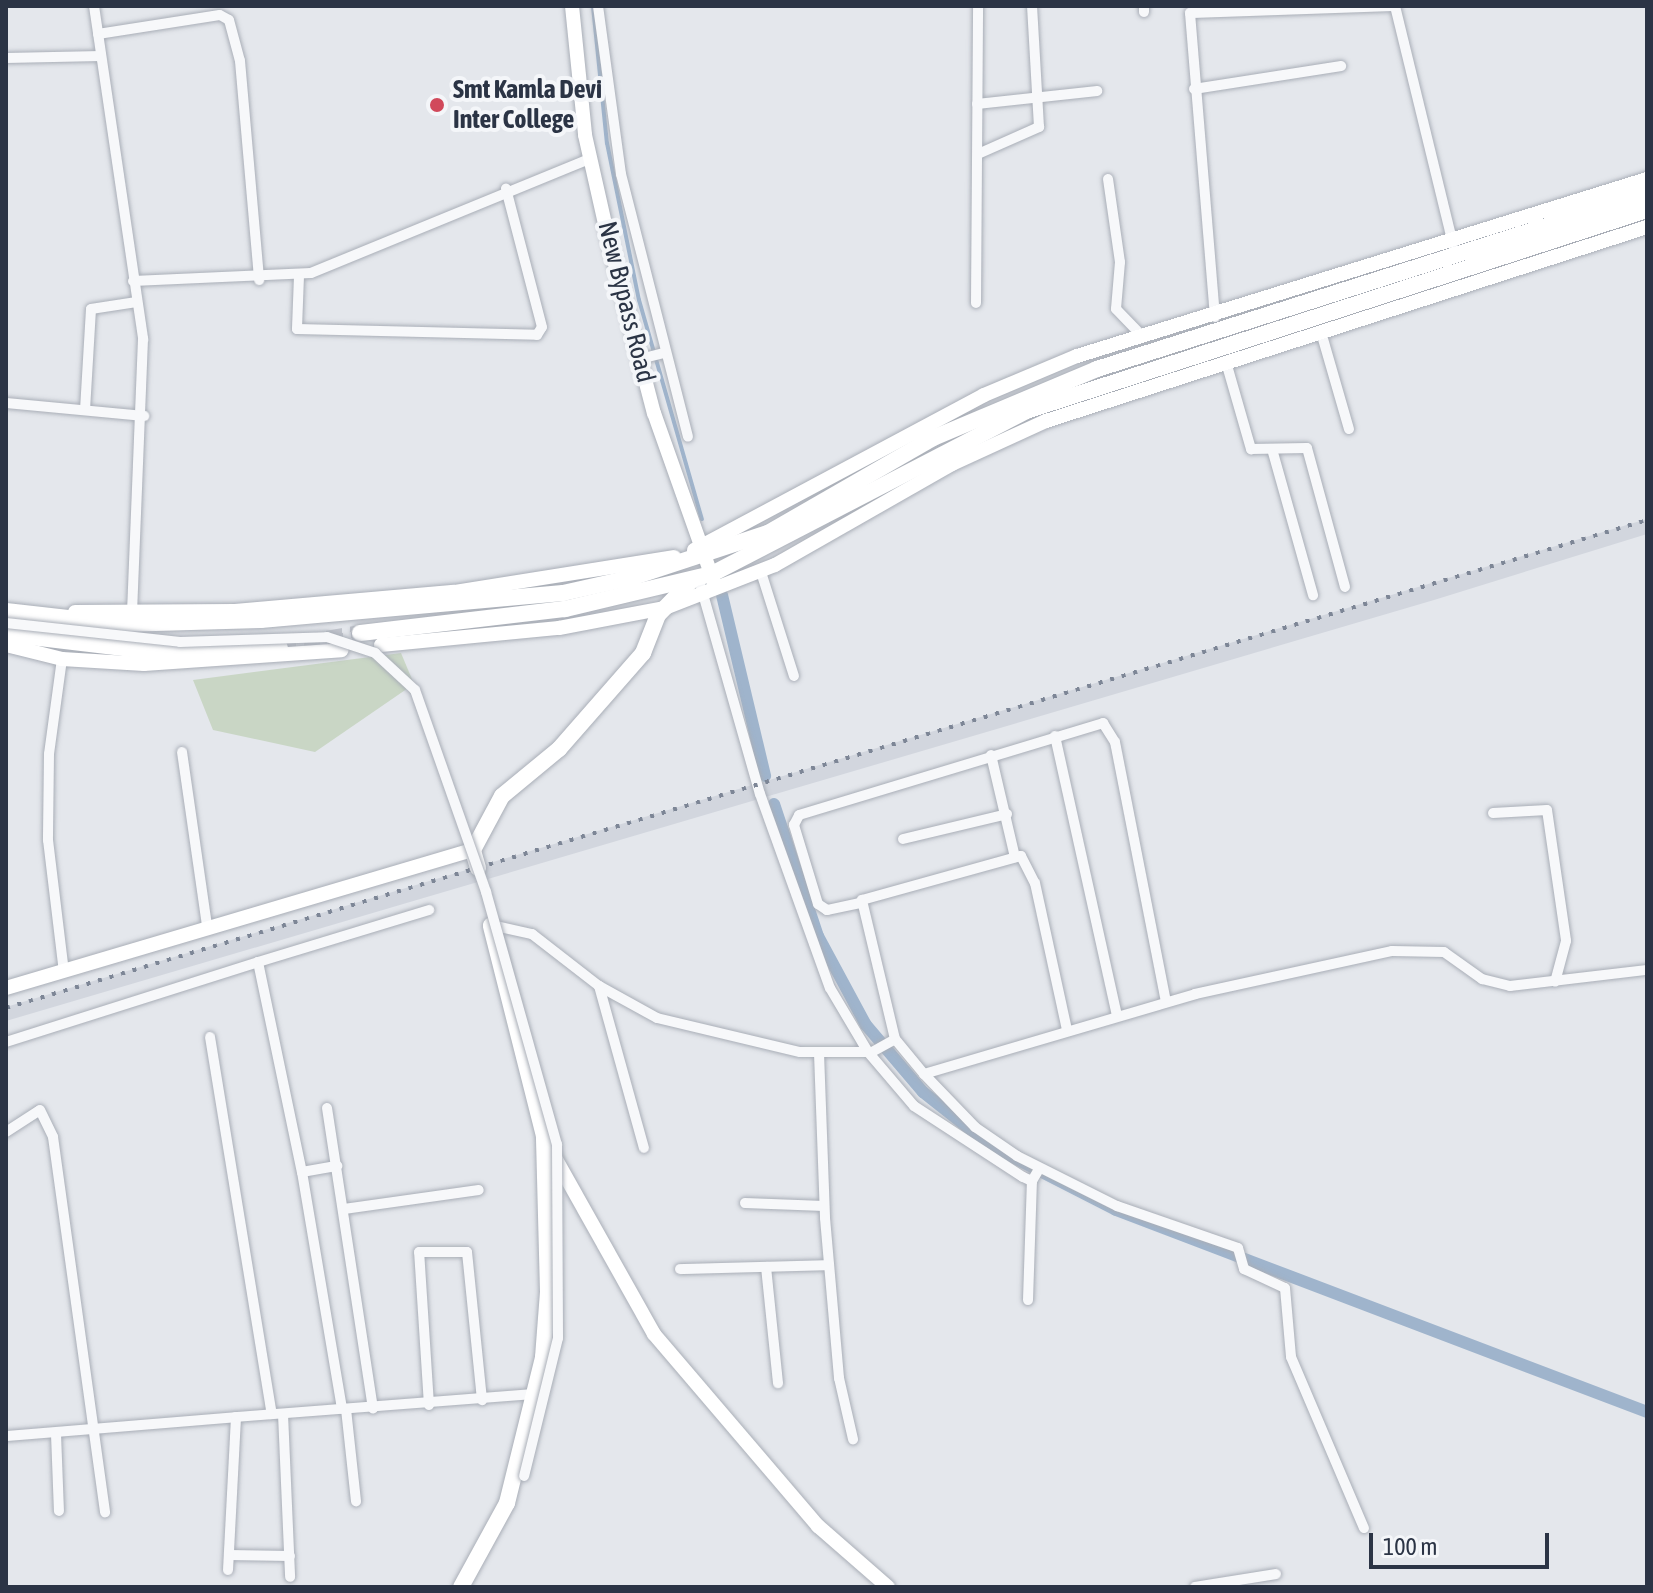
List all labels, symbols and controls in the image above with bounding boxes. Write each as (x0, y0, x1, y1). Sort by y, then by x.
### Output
place label: Smt Kamla Devi Inter College (453, 74, 602, 136)
marker: Smt Kamla Devi Inter College (428, 96, 446, 114)
street label: New Bypass Road (591, 218, 661, 386)
scale bar (1373, 1517, 1553, 1567)
text: 100 m (1383, 1533, 1437, 1560)

